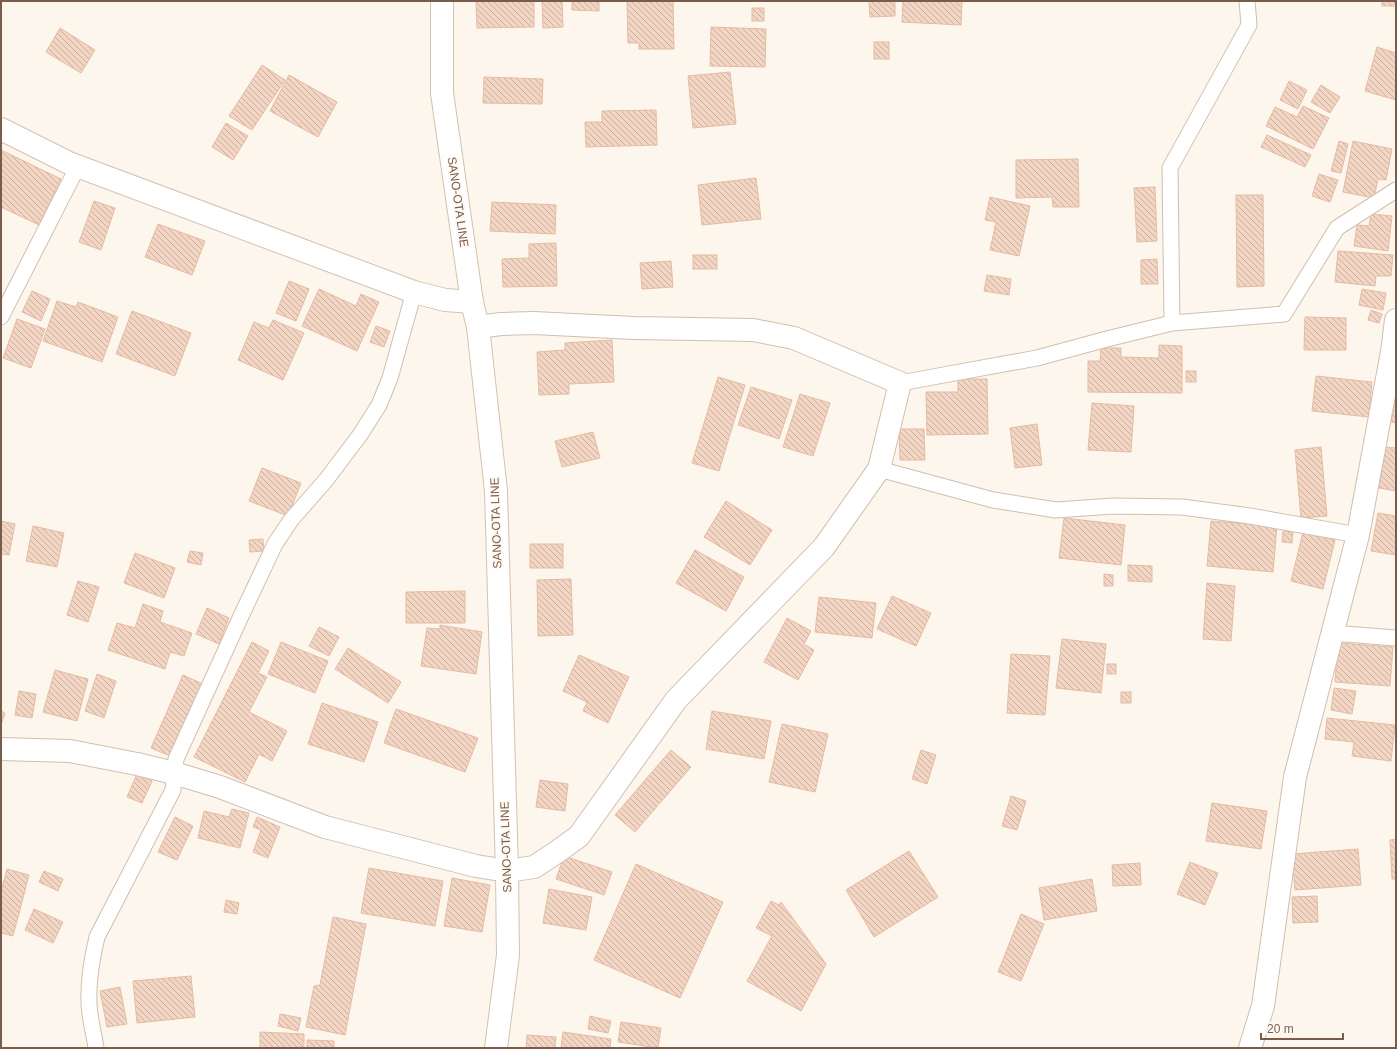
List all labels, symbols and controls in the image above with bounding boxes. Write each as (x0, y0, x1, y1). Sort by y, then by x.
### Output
street label: SANO-OTA LINE (445, 156, 471, 248)
street label: SANO-OTA LINE (487, 477, 505, 569)
street label: SANO-OTA LINE (497, 801, 515, 893)
scale bar (1261, 1015, 1343, 1041)
text: 20 m (1267, 1022, 1294, 1036)

